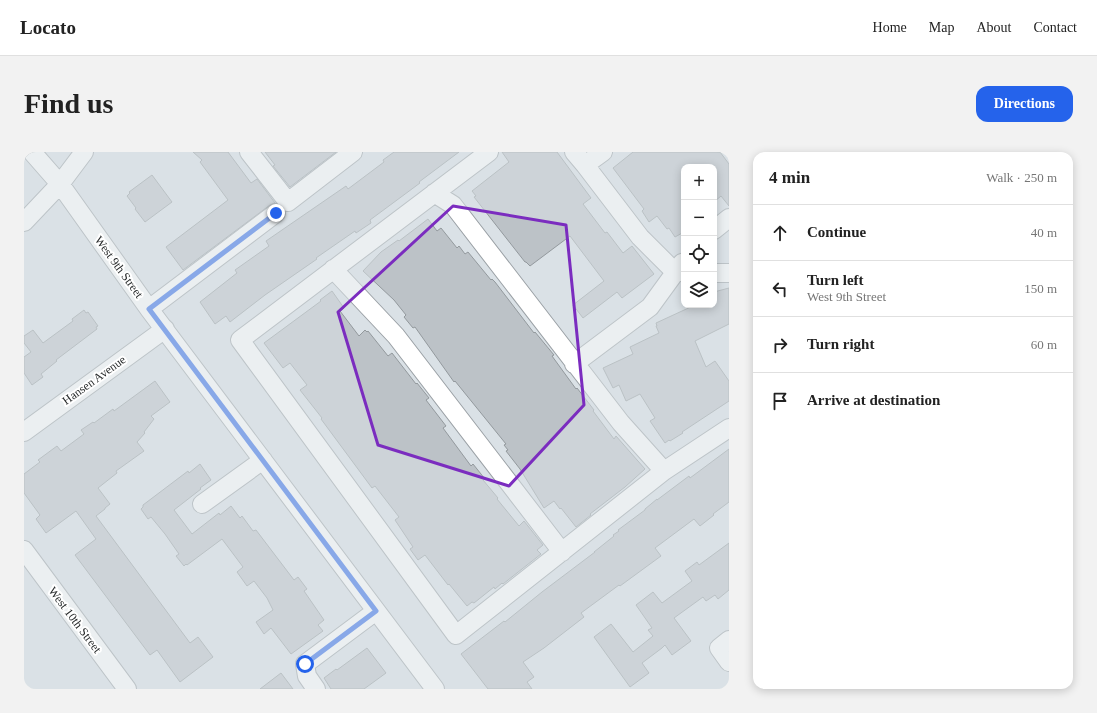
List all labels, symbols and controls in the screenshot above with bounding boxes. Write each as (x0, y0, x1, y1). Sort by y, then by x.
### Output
text: Locato (20, 17, 76, 38)
text: Home (873, 20, 907, 35)
text: Map (929, 20, 954, 35)
text: About (976, 20, 1011, 35)
text: Contact (1033, 20, 1077, 35)
button: Directions (976, 86, 1073, 122)
text: Find us (24, 88, 114, 119)
map controls (681, 164, 717, 308)
button: + (681, 164, 717, 200)
text: 4 min (769, 168, 810, 187)
text: Walk · 250 m (986, 170, 1057, 185)
button: − (681, 200, 717, 236)
route end (267, 204, 285, 222)
icon: ahead (769, 222, 791, 244)
text: Continue (807, 224, 866, 240)
text: 40 m (1031, 225, 1057, 240)
street label: West 9th Street (92, 233, 147, 301)
button: locate (681, 236, 717, 272)
button: layers (681, 272, 717, 308)
text: Turn left (807, 272, 864, 288)
icon: left (769, 278, 791, 300)
text: 150 m (1024, 281, 1057, 296)
text: West 9th Street (807, 289, 886, 304)
icon: right (769, 334, 791, 356)
text: Turn right (807, 336, 874, 352)
text: 60 m (1031, 337, 1057, 352)
street label: Hansen Avenue (60, 352, 128, 408)
icon: arrive (769, 390, 791, 412)
text: Arrive at destination (807, 392, 940, 408)
street label: West 10th Street (46, 584, 105, 656)
route start (296, 655, 314, 673)

